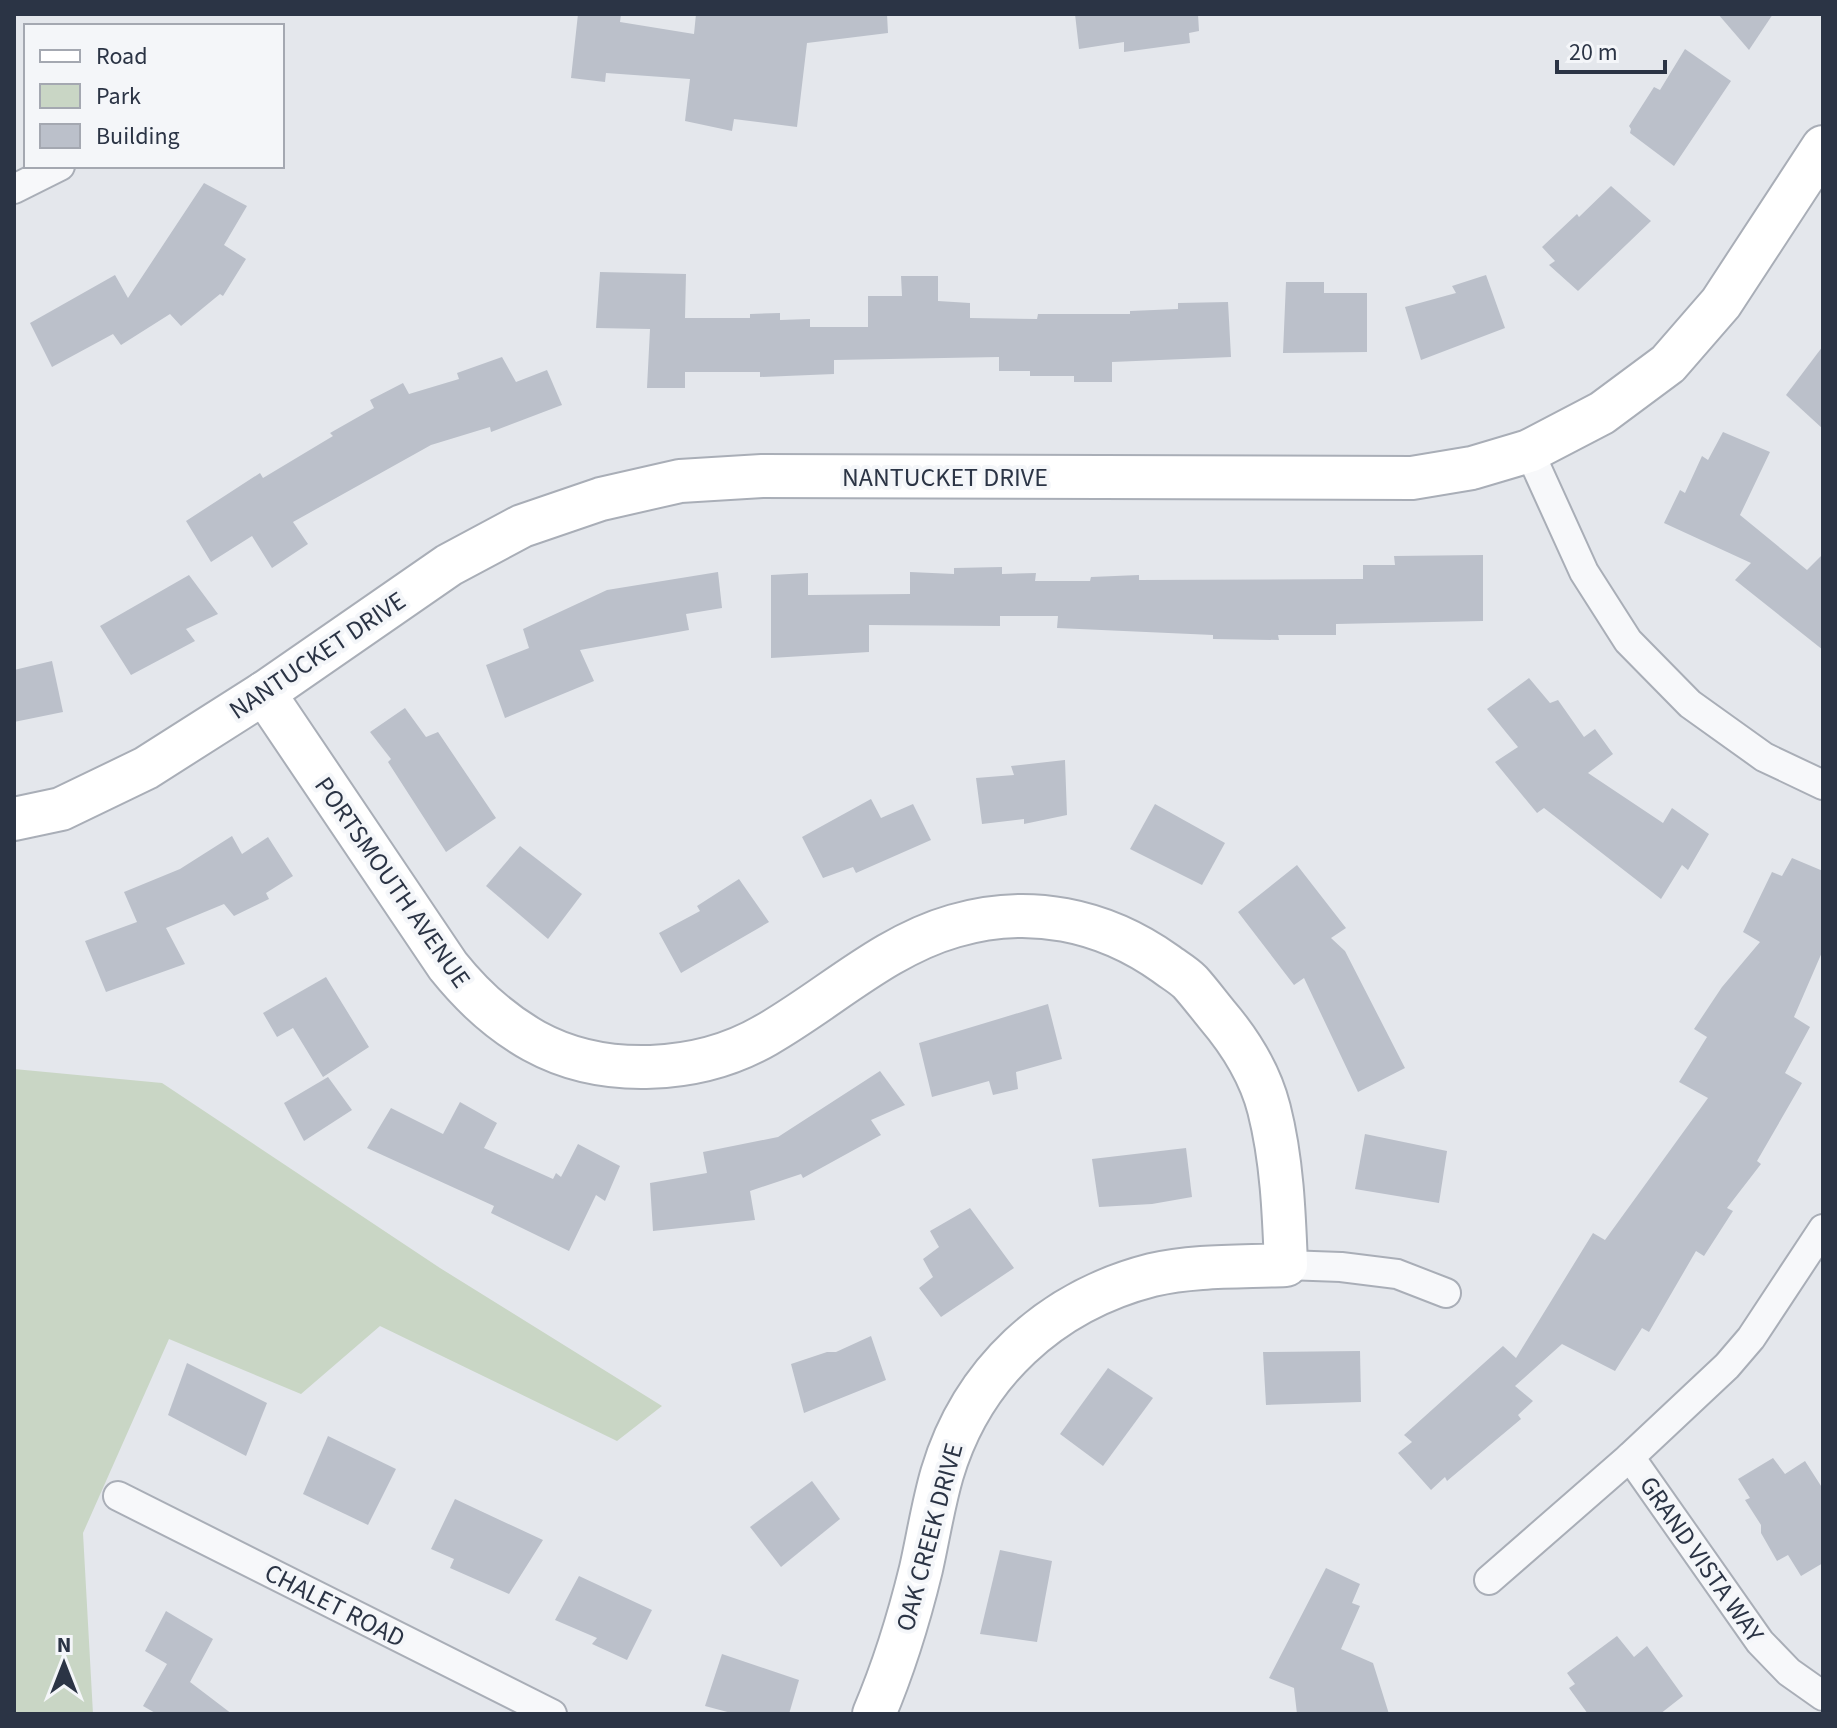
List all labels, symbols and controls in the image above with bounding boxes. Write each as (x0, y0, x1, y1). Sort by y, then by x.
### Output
legend (24, 24, 284, 168)
scale bar (1557, 24, 1665, 74)
text: 20 m (1569, 35, 1618, 70)
text: Road (96, 39, 148, 74)
text: Park (96, 79, 141, 114)
text: Building (96, 119, 180, 154)
street label: NANTUCKET DRIVE (842, 459, 1048, 496)
street label: NANTUCKET DRIVE (222, 583, 413, 728)
street label: PORTSMOUTH AVENUE (306, 769, 480, 995)
street label: OAK CREEK DRIVE (887, 1439, 972, 1635)
street label: GRAND VISTA WAY (1630, 1469, 1773, 1650)
street label: CHALET ROAD (258, 1554, 411, 1657)
north arrow (24, 1624, 104, 1704)
text: N (57, 1629, 71, 1661)

